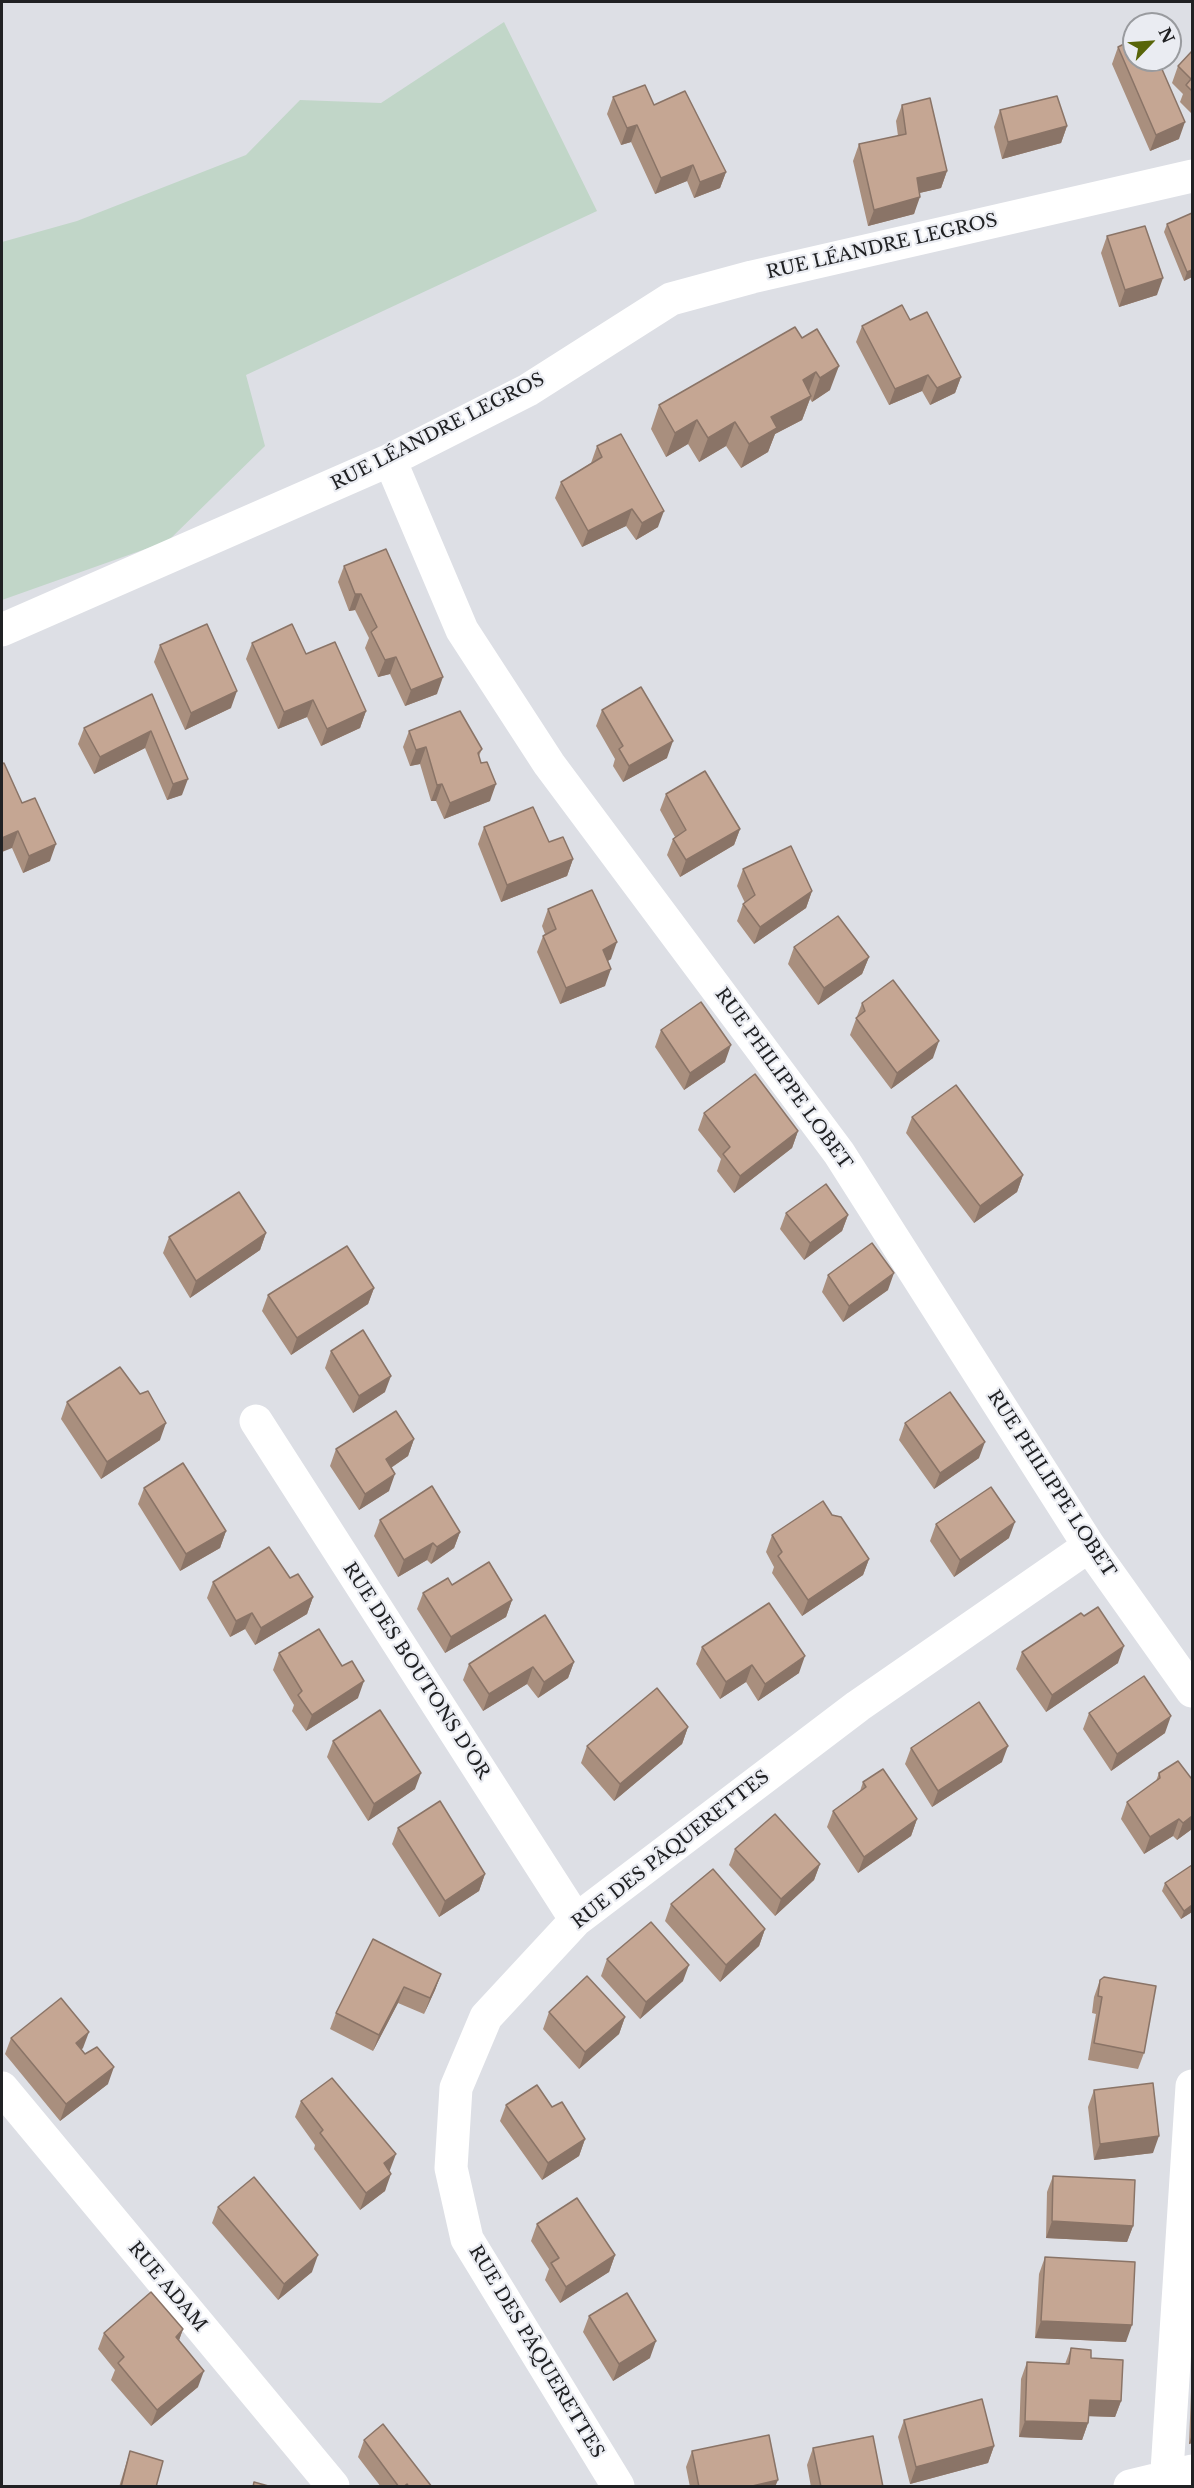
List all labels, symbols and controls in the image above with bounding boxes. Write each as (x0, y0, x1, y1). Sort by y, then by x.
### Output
north arrow (1122, 12, 1182, 72)
text: N (1154, 24, 1179, 46)
street label: RUE LÉANDRE LEGROS (764, 210, 1000, 284)
street label: RUE LÉANDRE LEGROS (328, 369, 548, 495)
street label: RUE PHILIPPE LOBET (710, 984, 856, 1174)
street label: RUE PHILIPPE LOBET (982, 1386, 1120, 1582)
street label: RUE DES BOUTONS D'OR (338, 1559, 494, 1783)
street label: RUE DES PÂQUERETTES (568, 1766, 774, 1934)
street label: RUE ADAM (123, 2238, 211, 2336)
street label: RUE DES PÂQUERETTES (464, 2242, 608, 2462)

